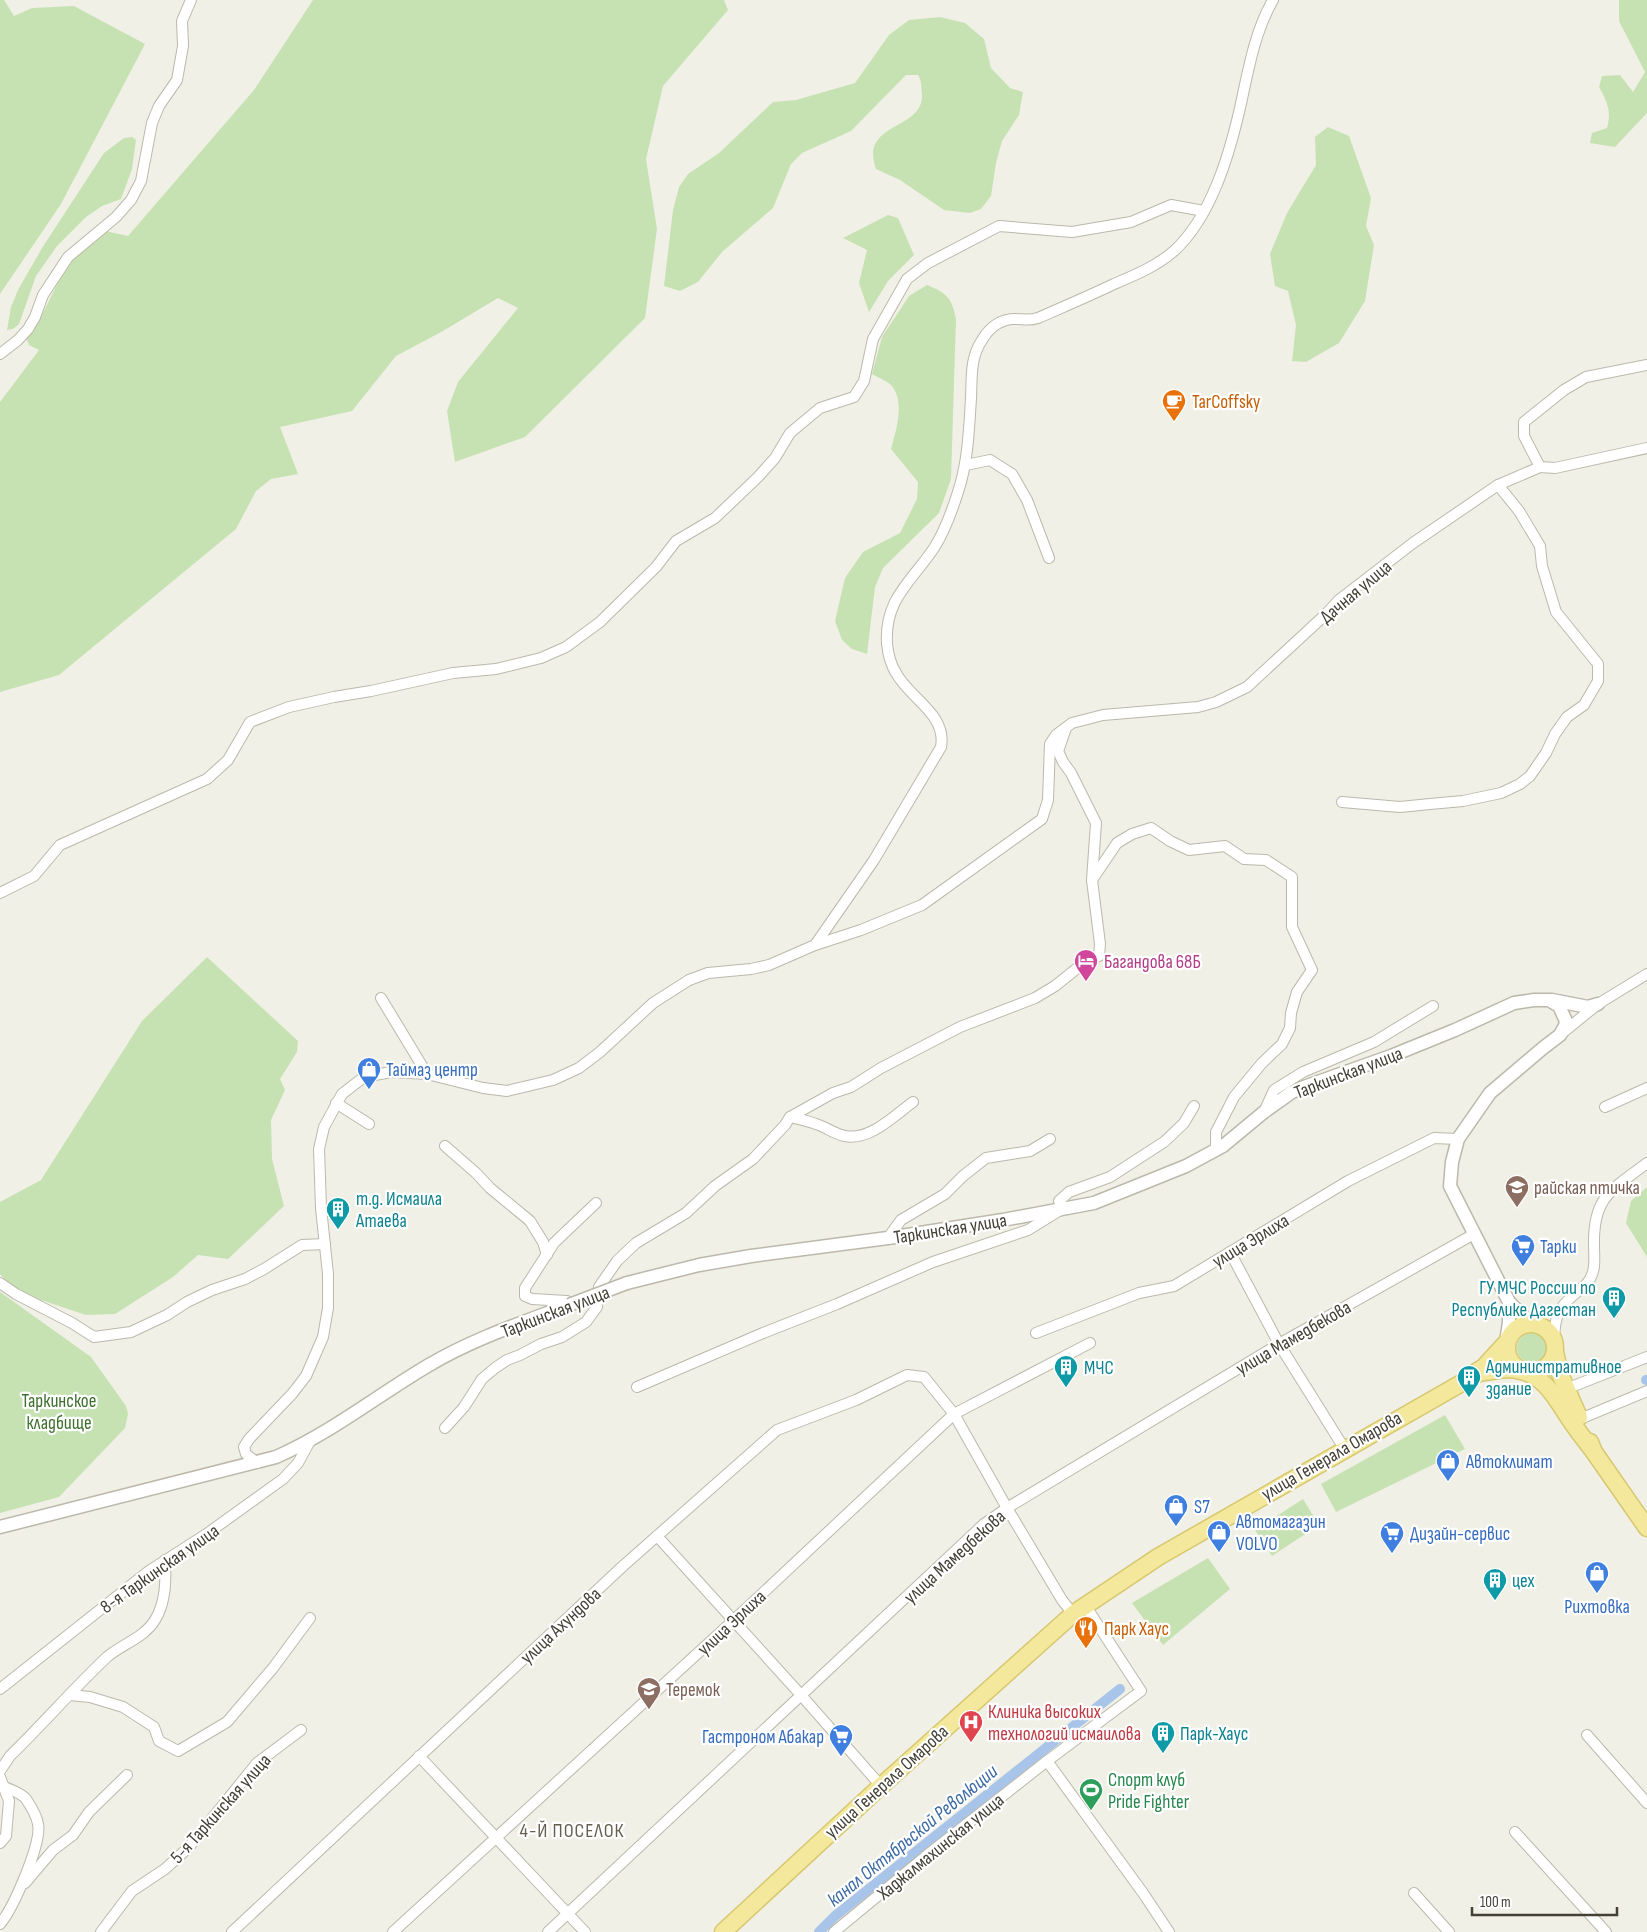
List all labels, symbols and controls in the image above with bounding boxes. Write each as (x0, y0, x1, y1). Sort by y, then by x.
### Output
cafe icon: TarCoffsky (1161, 388, 1187, 422)
place label: TarCoffsky (1192, 391, 1261, 414)
street label: Дачная улица (1315, 555, 1397, 629)
hotel icon: Багандова 68Б (1073, 948, 1099, 982)
place label: Багандова 68Б (1104, 951, 1201, 974)
street label: Таркинская улица (1291, 1042, 1406, 1105)
shop icon: Таймаз центр (356, 1056, 382, 1090)
place label: Таймаз центр (386, 1059, 478, 1082)
school or university icon: райская птичка (1504, 1174, 1530, 1208)
place label: райская птичка (1534, 1177, 1640, 1200)
place label: т.д. Исмаила Атаева (355, 1188, 442, 1233)
building icon: т.д. Исмаила Атаева (325, 1196, 351, 1230)
street label: Таркинская улица (892, 1209, 1008, 1250)
street label: улица Эрлиха (1208, 1209, 1293, 1273)
supermarket icon: Тарки (1510, 1233, 1536, 1267)
place label: Тарки (1540, 1236, 1577, 1259)
place label: ГУ МЧС России по Республике Дагестан (1452, 1277, 1596, 1322)
street label: Таркинская улица (498, 1281, 613, 1344)
building icon: ГУ МЧС России по Республике Дагестан (1601, 1285, 1627, 1319)
street label: улица Мамедбекова (1232, 1296, 1355, 1381)
building icon: МЧС (1053, 1354, 1079, 1388)
place label: Административное здание (1485, 1356, 1622, 1401)
place label: МЧС (1084, 1357, 1114, 1380)
building icon: Административное здание (1456, 1364, 1482, 1398)
park label: Таркинское кладбище (22, 1390, 96, 1435)
street label: улица Генерала Омарова (1257, 1407, 1406, 1506)
shop icon: Автоклимат (1435, 1448, 1461, 1482)
place label: Автоклимат (1465, 1451, 1553, 1474)
shop icon: S7 (1163, 1493, 1189, 1527)
place label: S7 (1194, 1496, 1210, 1519)
street label: улица Мамедбекова (899, 1505, 1011, 1609)
place label: Автомагазин VOLVO (1235, 1511, 1326, 1556)
shop icon: Автомагазин VOLVO (1206, 1519, 1232, 1553)
street label: 8-я Таркинская улица (96, 1520, 224, 1619)
supermarket icon: Дизайн-сервис (1379, 1520, 1405, 1554)
place label: Дизайн-сервис (1410, 1523, 1510, 1546)
shop icon: Рихтовка (1584, 1560, 1610, 1594)
building icon: цех (1482, 1567, 1508, 1601)
place label: цех (1512, 1570, 1535, 1593)
street label: улица Ахундова (516, 1583, 606, 1669)
street label: улица Эрлиха (693, 1586, 771, 1661)
place label: Рихтовка (1564, 1596, 1630, 1619)
restaurant icon: Парк Хаус (1073, 1615, 1099, 1649)
place label: Парк Хаус (1104, 1618, 1169, 1641)
school or university icon: Теремок (636, 1676, 662, 1710)
place label: Теремок (666, 1679, 721, 1702)
place label: Клиника высоких технологий исмаилова (988, 1701, 1141, 1746)
hospital icon: Клиника высоких технологий исмаилова (958, 1709, 984, 1743)
building icon: Парк-Хаус (1150, 1720, 1176, 1754)
street label: улица Генерала Омарова (820, 1721, 954, 1844)
supermarket icon: Гастроном Абакар (828, 1723, 854, 1757)
place label: Парк-Хаус (1180, 1723, 1248, 1746)
place label: Гастроном Абакар (702, 1726, 824, 1749)
street label: 5-я Таркинская улица (166, 1750, 276, 1868)
water label: канал Октябрьской Революции (823, 1759, 1003, 1912)
place label: Спорт клуб Pride Fighter (1108, 1769, 1190, 1814)
sports icon: Спорт клуб Pride Fighter (1078, 1777, 1104, 1811)
street label: Хаджалмахинская улица (872, 1789, 1009, 1906)
district label: 4-Й ПОСЕЛОК (520, 1819, 624, 1843)
scale bar (1472, 1884, 1617, 1916)
text: 100 m (1480, 1893, 1511, 1912)

